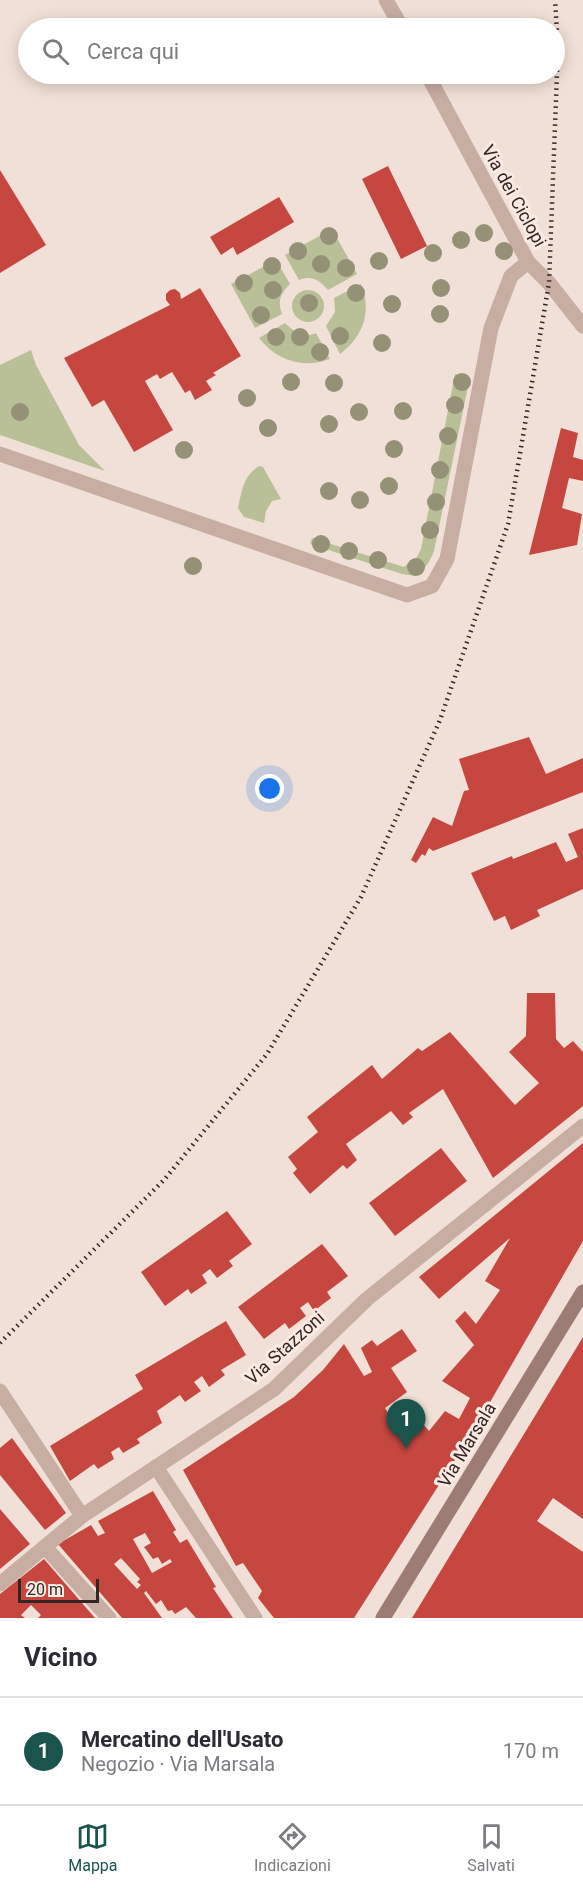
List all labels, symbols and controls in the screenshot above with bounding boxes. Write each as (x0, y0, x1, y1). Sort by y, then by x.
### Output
search box (18, 18, 565, 84)
icon: search (39, 35, 72, 68)
text: Cerca qui (87, 39, 179, 64)
street label: Via dei Ciclopi (478, 141, 551, 250)
your location (255, 774, 284, 803)
street label: Via Stazzoni (241, 1307, 328, 1388)
street label: Via Marsala (433, 1399, 500, 1491)
pin: 1 (386, 1400, 426, 1449)
scale bar (18, 1576, 99, 1604)
text: 20 m (27, 1580, 63, 1599)
text: Vicino (24, 1642, 98, 1672)
text: Mercatino dell'Usato (81, 1727, 283, 1752)
text: 1 (38, 1739, 49, 1763)
text: 170 m (503, 1739, 559, 1763)
text: Negozio · Via Marsala (81, 1752, 275, 1776)
tab: Mappa (68, 1820, 118, 1875)
tab: Indicazioni (254, 1820, 331, 1875)
tab: Salvati (467, 1820, 515, 1875)

